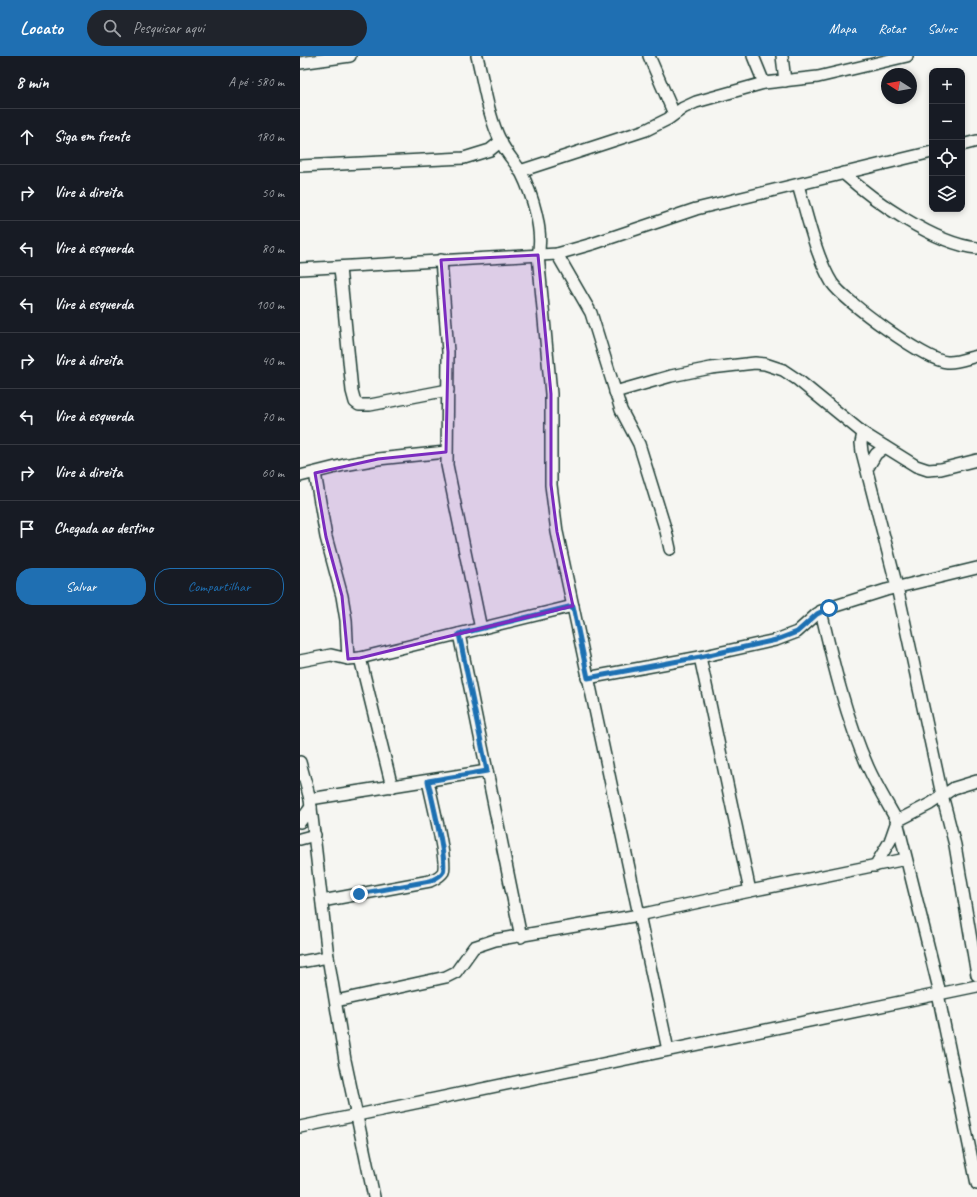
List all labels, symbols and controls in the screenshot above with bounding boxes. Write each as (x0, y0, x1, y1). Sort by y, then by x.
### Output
search box (87, 10, 367, 46)
text: Locato (20, 16, 63, 40)
icon: search (101, 17, 123, 39)
text: Pesquisar aqui (133, 19, 204, 38)
text: Mapa (829, 20, 856, 37)
text: Rotas (878, 20, 906, 37)
text: Salvos (928, 20, 957, 37)
north arrow (881, 68, 917, 104)
map controls (929, 68, 965, 212)
button: + (929, 68, 965, 104)
text: 8 min (16, 72, 49, 93)
text: A pé · 580 m (228, 74, 284, 90)
button: − (929, 104, 965, 140)
icon: ahead (16, 126, 38, 148)
text: Siga em frente (54, 127, 130, 146)
text: 180 m (256, 129, 284, 145)
button: locate (929, 140, 965, 176)
button: layers (929, 176, 965, 212)
icon: right (16, 182, 38, 204)
text: Vire à direita (54, 183, 123, 202)
text: 50 m (262, 185, 284, 201)
icon: left (16, 238, 38, 260)
text: Vire à esquerda (54, 239, 133, 258)
text: 80 m (262, 241, 284, 257)
icon: left (16, 294, 38, 316)
text: Vire à esquerda (54, 295, 133, 314)
text: 100 m (256, 297, 284, 313)
icon: right (16, 350, 38, 372)
text: Vire à direita (54, 351, 123, 370)
text: 40 m (262, 353, 284, 369)
icon: left (16, 406, 38, 428)
text: Vire à esquerda (54, 407, 133, 426)
text: 70 m (262, 409, 284, 425)
icon: right (16, 462, 38, 484)
text: Vire à direita (54, 463, 123, 482)
text: 60 m (262, 465, 284, 481)
icon: arrive (16, 518, 38, 540)
text: Chegada ao destino (54, 519, 153, 538)
button: Salvar (16, 568, 146, 605)
button: Compartilhar (154, 568, 284, 605)
route start (820, 599, 838, 617)
route end (350, 885, 368, 903)

